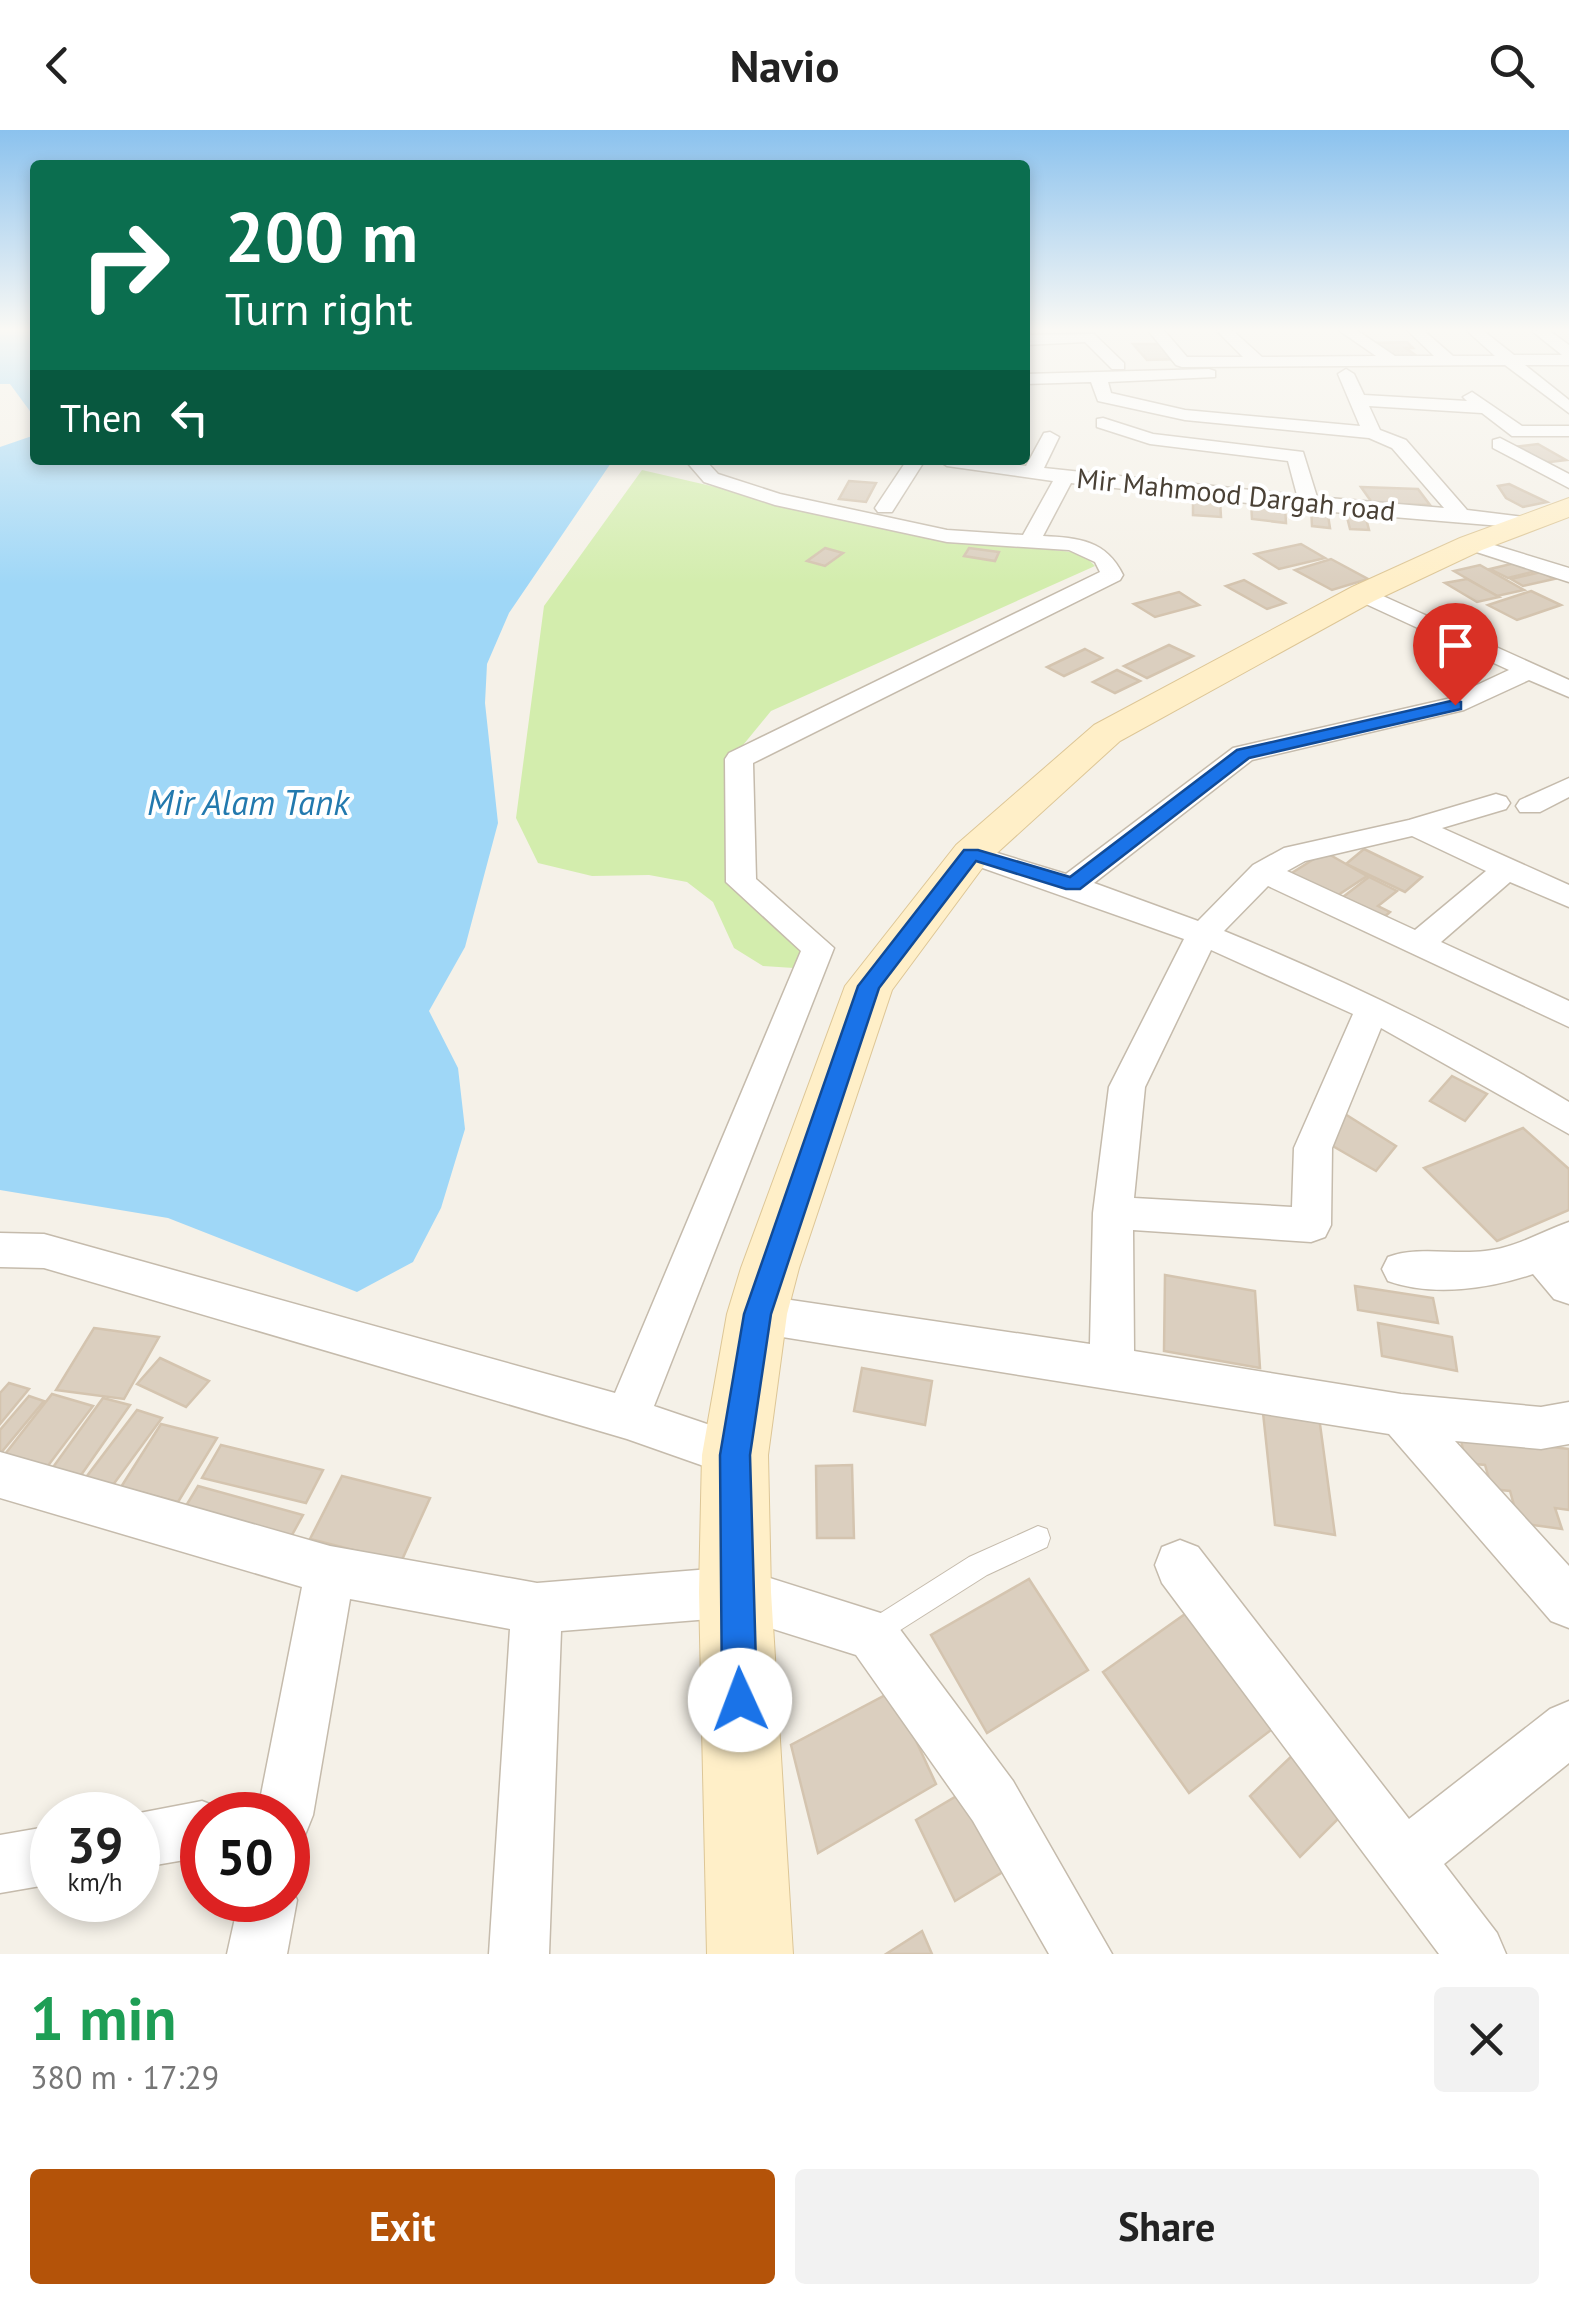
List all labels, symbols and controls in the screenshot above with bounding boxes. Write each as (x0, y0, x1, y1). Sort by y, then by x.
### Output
text: Navio (730, 36, 839, 94)
icon: back (30, 38, 85, 93)
icon: search (1484, 38, 1539, 93)
text: 200 m (225, 191, 418, 281)
icon: right (60, 200, 190, 330)
text: Turn right (225, 279, 413, 337)
icon: left (162, 390, 217, 445)
text: Then (60, 393, 142, 442)
street label: Mir Mahmood Dargah road (1075, 459, 1397, 529)
pin (1413, 603, 1498, 706)
icon: arrive (1428, 618, 1483, 673)
water label: Mir Alam Tank (147, 779, 350, 825)
position arrow (688, 1648, 792, 1752)
speed limit sign: 50 (180, 1792, 310, 1922)
text: 39 (67, 1812, 123, 1877)
text: km/h (68, 1866, 122, 1898)
text: 1 min (30, 1979, 176, 2057)
button: close (1434, 1987, 1539, 2092)
text: 380 m · 17:29 (30, 2056, 219, 2098)
button: Exit (30, 2169, 775, 2284)
button: Share (795, 2169, 1539, 2284)

